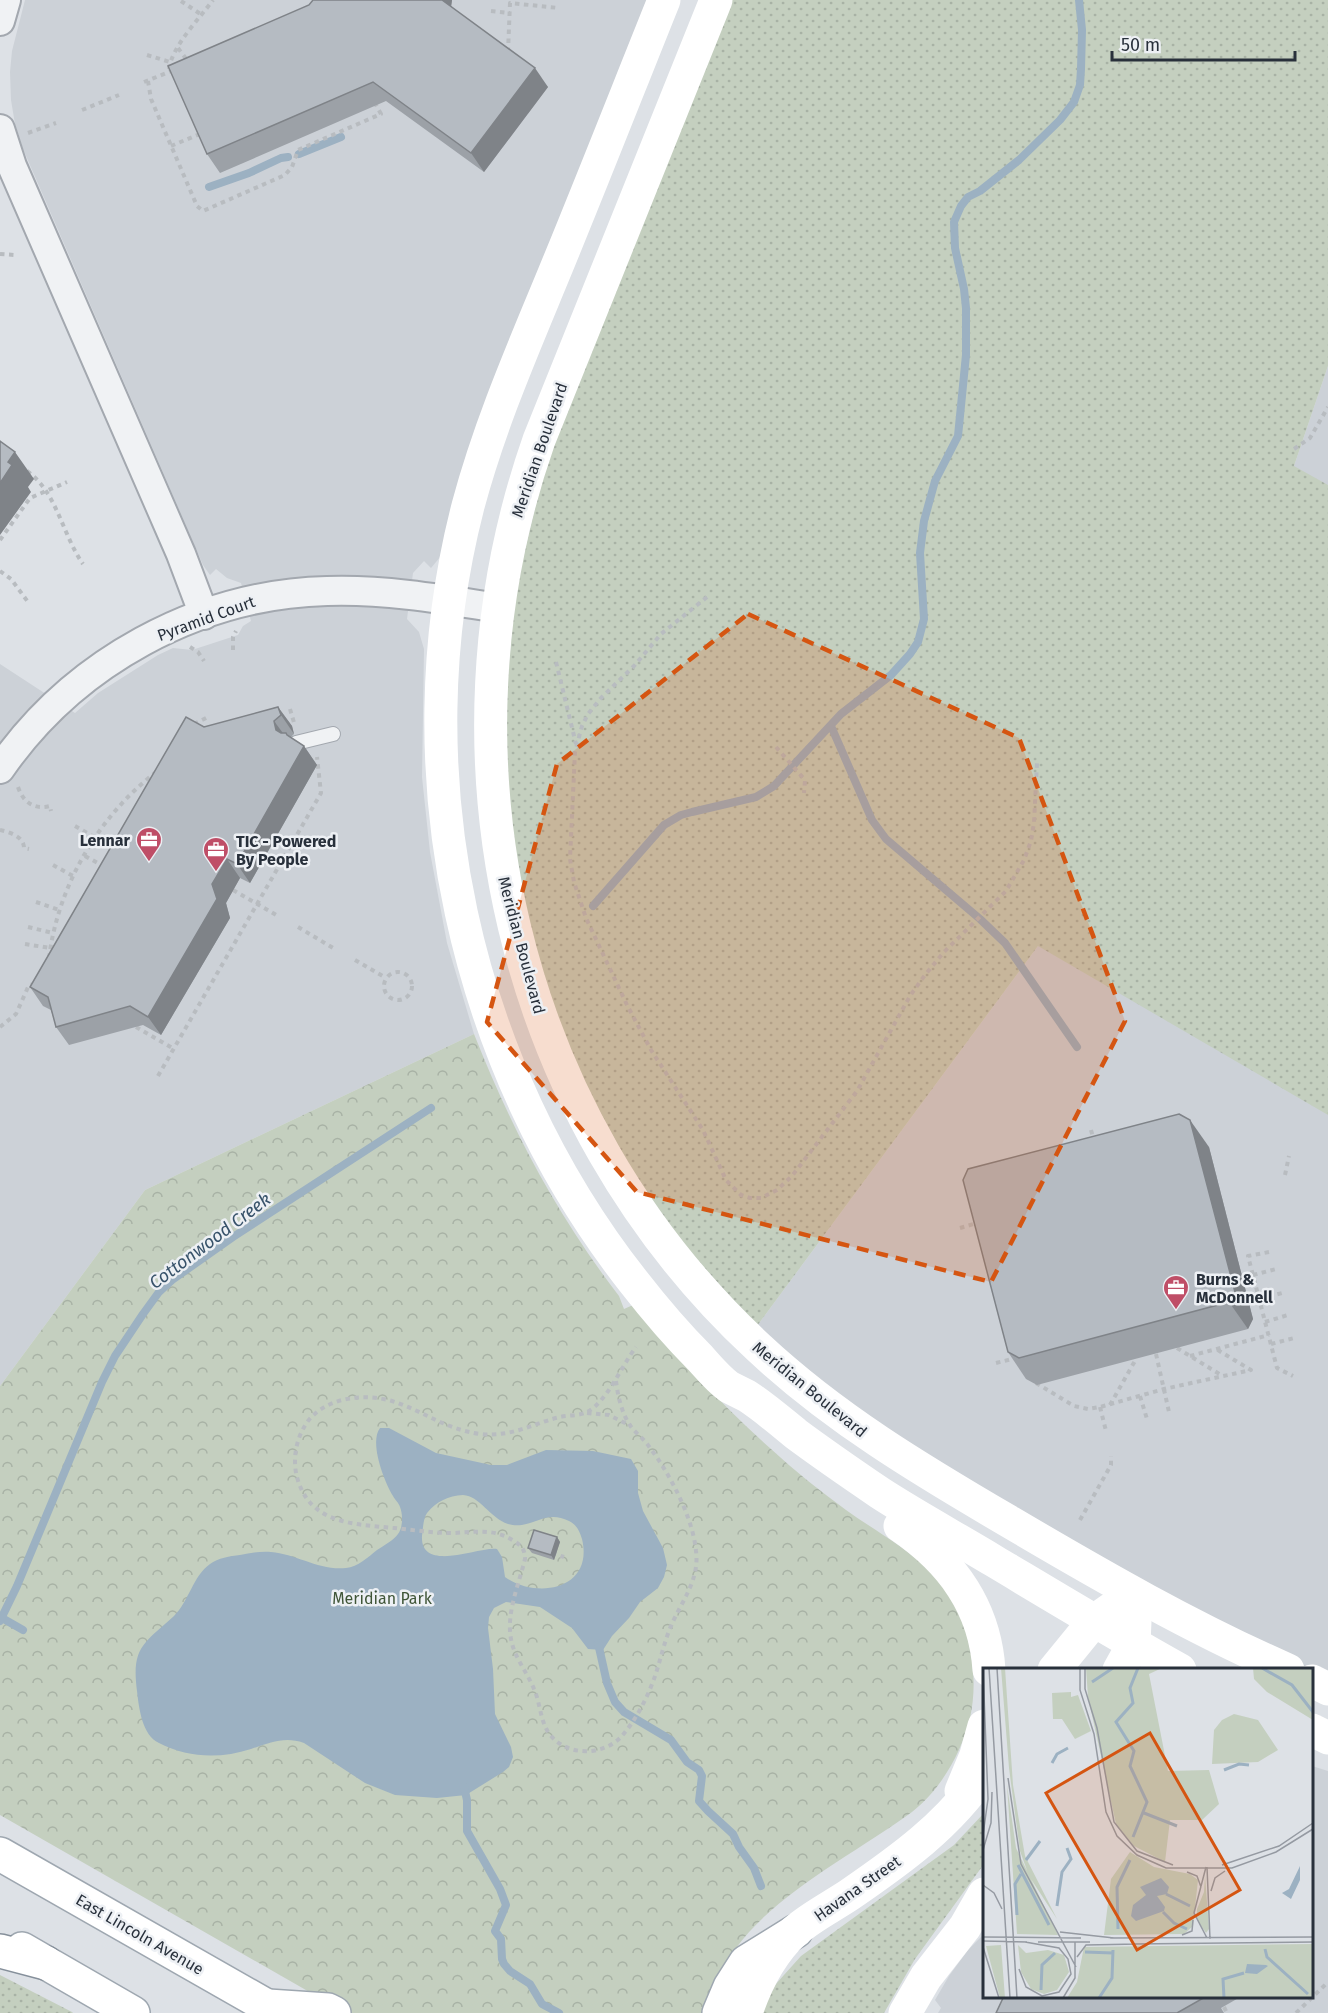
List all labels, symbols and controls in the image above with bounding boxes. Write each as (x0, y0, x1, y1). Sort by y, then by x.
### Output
scale bar (1112, 24, 1295, 62)
text: 50 m (1121, 34, 1160, 56)
street label: Meridian Boulevard (507, 380, 571, 520)
street label: Pyramid Court (155, 592, 258, 645)
office icon: Lennar (134, 825, 164, 863)
place label: Lennar (80, 831, 131, 850)
place label: TIC - Powered By People (236, 832, 336, 869)
office icon: TIC - Powered By People (201, 835, 231, 873)
street label: Meridian Boulevard (494, 874, 549, 1016)
water label: Cottonwood Creek (145, 1188, 275, 1294)
place label: Burns & McDonnell (1196, 1270, 1273, 1307)
office icon: Burns & McDonnell (1161, 1273, 1191, 1311)
street label: Meridian Boulevard (749, 1337, 871, 1441)
park label: Meridian Park (332, 1589, 433, 1608)
inset map (983, 1668, 1313, 1998)
street label: Havana Street (810, 1851, 904, 1925)
street label: East Lincoln Avenue (72, 1890, 207, 1979)

